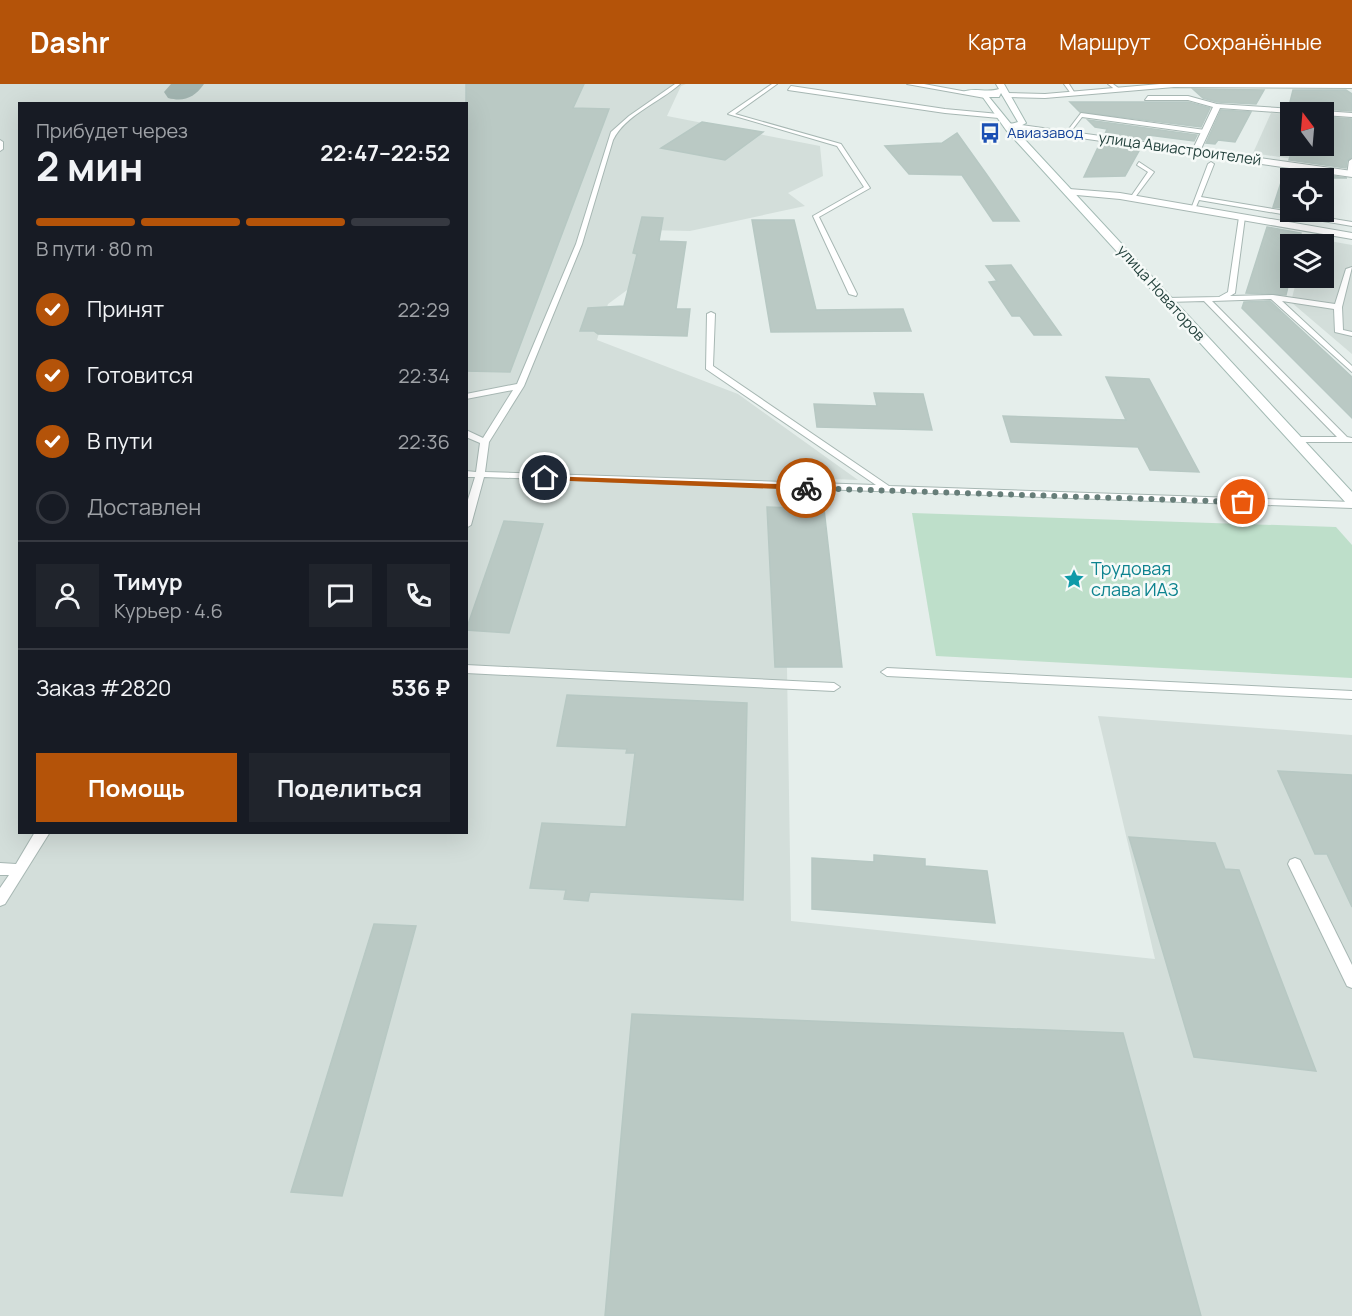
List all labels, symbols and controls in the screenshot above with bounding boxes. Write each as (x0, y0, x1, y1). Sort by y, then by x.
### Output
text: Dashr (30, 23, 110, 61)
text: Карта (968, 28, 1026, 56)
text: Маршрут (1059, 28, 1151, 56)
text: Сохранённые (1184, 28, 1322, 56)
north arrow (1280, 102, 1334, 156)
map controls (1280, 102, 1334, 288)
text: Прибудет через (36, 117, 188, 144)
bus stop icon: Авиазавод (978, 121, 1002, 145)
place label: Авиазавод (1007, 122, 1083, 143)
street label: улица Авиастроителей (1097, 127, 1263, 170)
text: 22:47–22:52 (320, 138, 450, 168)
text: 2 мин (36, 139, 143, 193)
button: locate (1280, 168, 1334, 222)
button: layers (1280, 234, 1334, 288)
text: В пути · 80 m (36, 235, 153, 262)
street label: улица Новаторов (1112, 240, 1210, 345)
icon: check (36, 293, 69, 326)
text: Принят (87, 294, 164, 324)
text: 22:29 (397, 296, 450, 323)
icon: check (36, 359, 69, 392)
text: Готовится (87, 360, 193, 390)
text: 22:34 (398, 362, 450, 389)
icon: check (36, 425, 69, 458)
text: В пути (87, 426, 153, 456)
text: 22:36 (398, 428, 450, 455)
pin (519, 452, 570, 503)
courier (776, 458, 836, 518)
icon: home (528, 461, 561, 494)
icon: bike (790, 472, 823, 505)
pin (1217, 476, 1268, 527)
icon: bag (1226, 485, 1259, 518)
text: Доставлен (87, 492, 201, 522)
place label: Трудовая слава ИАЗ (1091, 556, 1179, 601)
button: person (36, 564, 99, 627)
button: chat (309, 564, 372, 627)
button: phone (387, 564, 450, 627)
text: Тимур (114, 567, 183, 597)
place icon: Трудовая слава ИАЗ (1062, 567, 1086, 591)
text: Курьер · 4.6 (114, 597, 223, 624)
text: Заказ #2820 (36, 673, 172, 703)
text: 536 ₽ (391, 673, 450, 703)
button: Помощь (36, 753, 237, 822)
button: Поделиться (249, 753, 450, 822)

